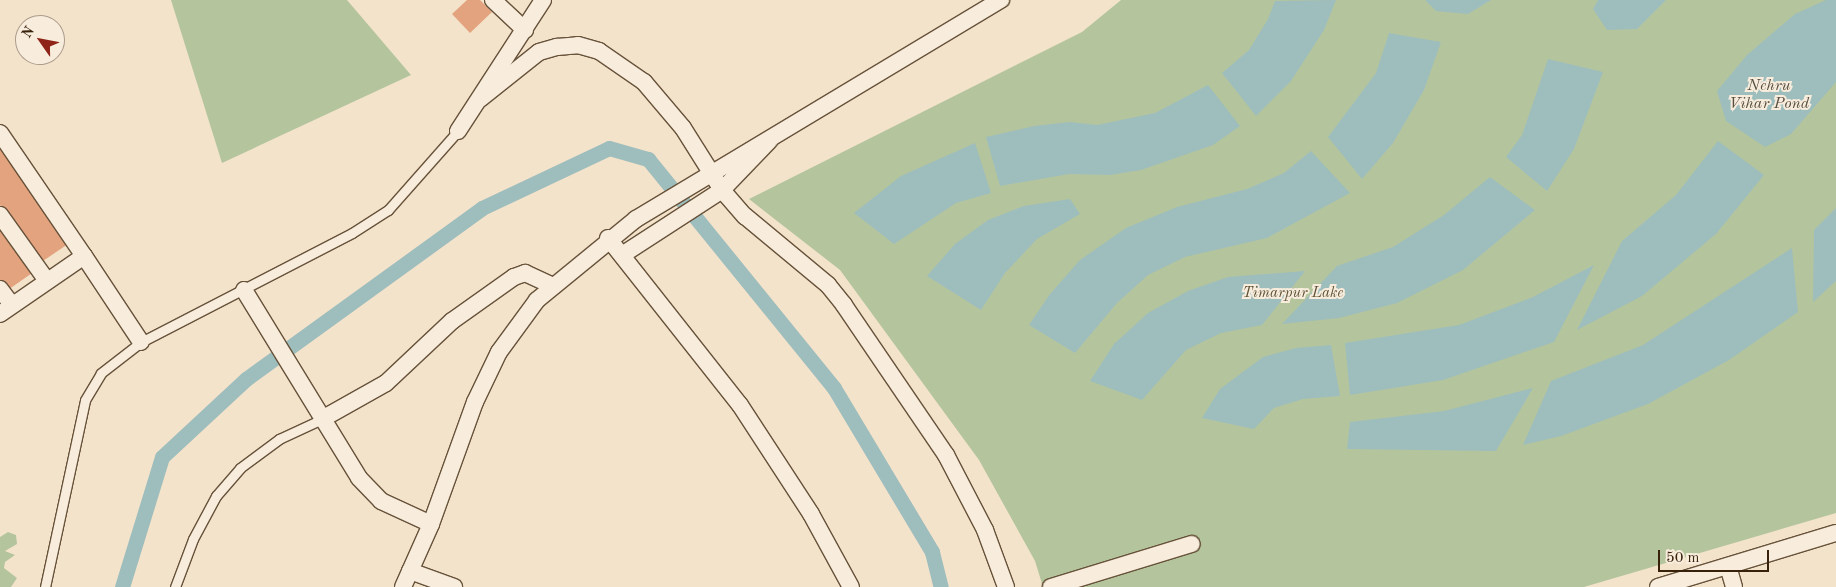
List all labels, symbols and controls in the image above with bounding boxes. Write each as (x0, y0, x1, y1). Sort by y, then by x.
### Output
north arrow (15, 15, 65, 65)
text: N (19, 24, 37, 41)
water label: Nehru Vihar Pond (1729, 76, 1809, 114)
park label: Timarpur Lake (1242, 285, 1344, 303)
scale bar (1661, 540, 1772, 572)
text: 50 m (1666, 551, 1700, 566)

